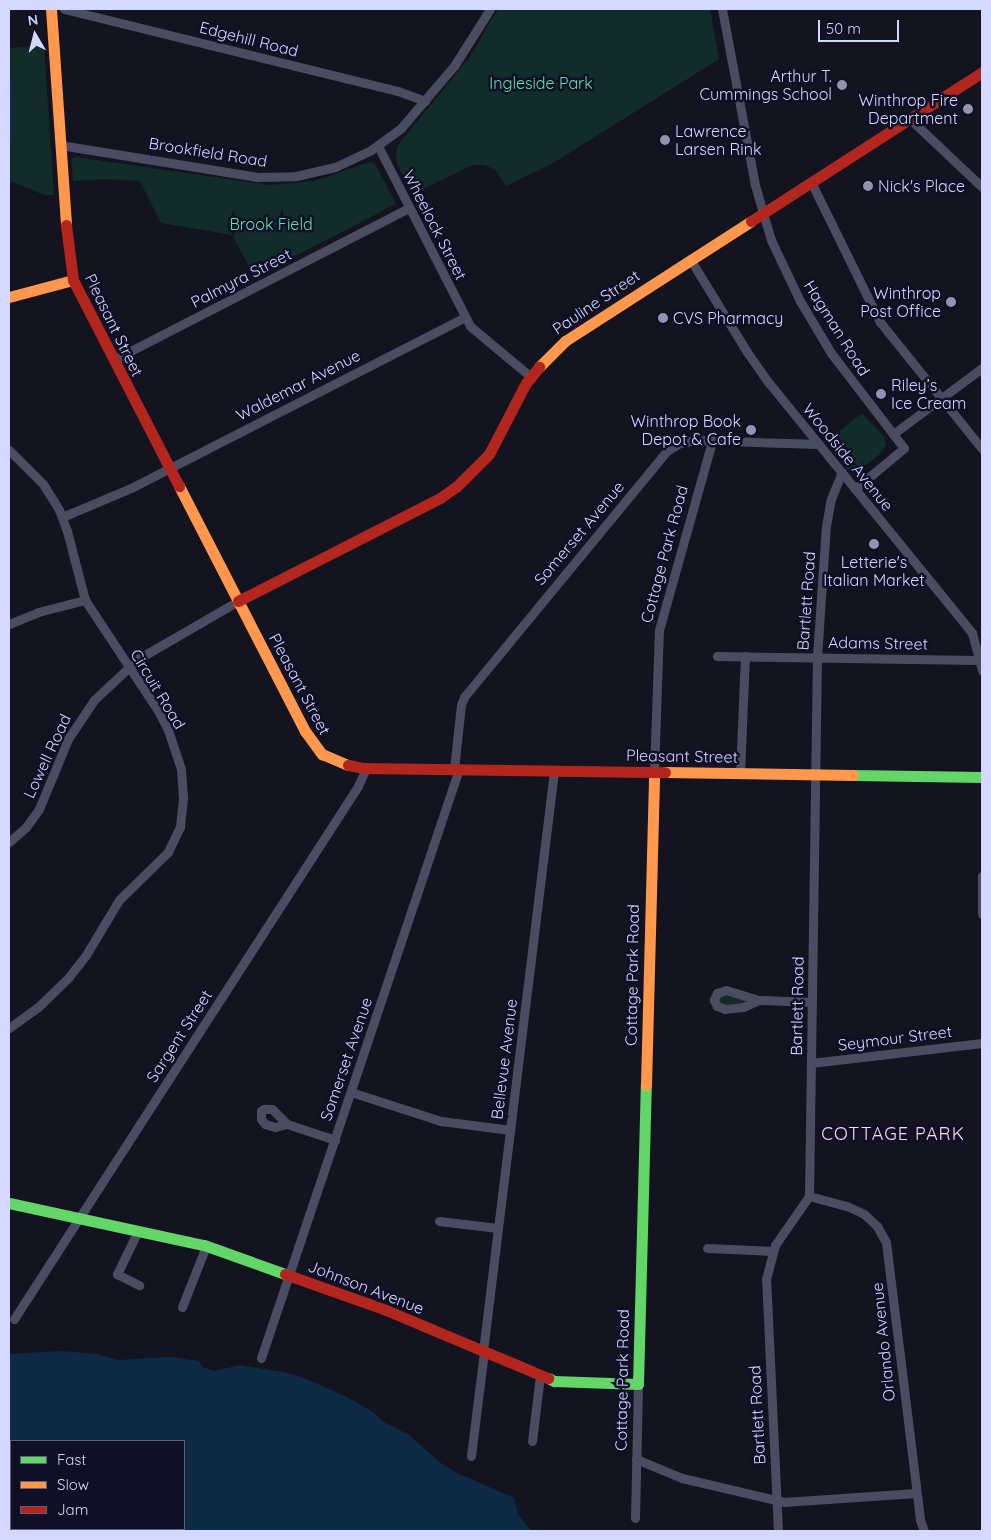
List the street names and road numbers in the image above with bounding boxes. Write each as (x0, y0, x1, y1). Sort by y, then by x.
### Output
street label: Edgehill Road (198, 17, 300, 61)
street label: Brookfield Road (147, 133, 269, 171)
street label: Wheelock Street (399, 167, 471, 283)
street label: Palmyra Street (188, 244, 294, 312)
street label: Pauline Street (549, 266, 643, 338)
street label: Pleasant Street (81, 270, 147, 380)
street label: Hagman Road (800, 277, 874, 379)
street label: Waldemar Avenue (233, 345, 363, 425)
street label: Woodside Avenue (799, 399, 897, 515)
street label: Somerset Avenue (530, 477, 628, 589)
street label: Cottage Park Road (636, 483, 692, 625)
street label: Bartlett Road (793, 551, 819, 651)
street label: Pleasant Street (265, 630, 335, 738)
street label: Adams Street (828, 633, 928, 653)
street label: Circuit Road (127, 645, 189, 733)
street label: Lowell Road (19, 711, 75, 801)
street label: Pleasant Street (626, 745, 738, 767)
street label: Cottage Park Road (621, 904, 643, 1046)
street label: Bartlett Road (787, 956, 807, 1056)
street label: Sargent Street (142, 986, 216, 1086)
street label: Somerset Avenue (316, 995, 376, 1123)
street label: Bellevue Avenue (487, 998, 521, 1120)
street label: Seymour Street (837, 1021, 953, 1055)
street label: Johnson Avenue (305, 1256, 427, 1318)
street label: Orlando Avenue (867, 1282, 899, 1402)
street label: Cottage Park Road (611, 1309, 633, 1451)
street label: Bartlett Road (745, 1365, 769, 1465)

